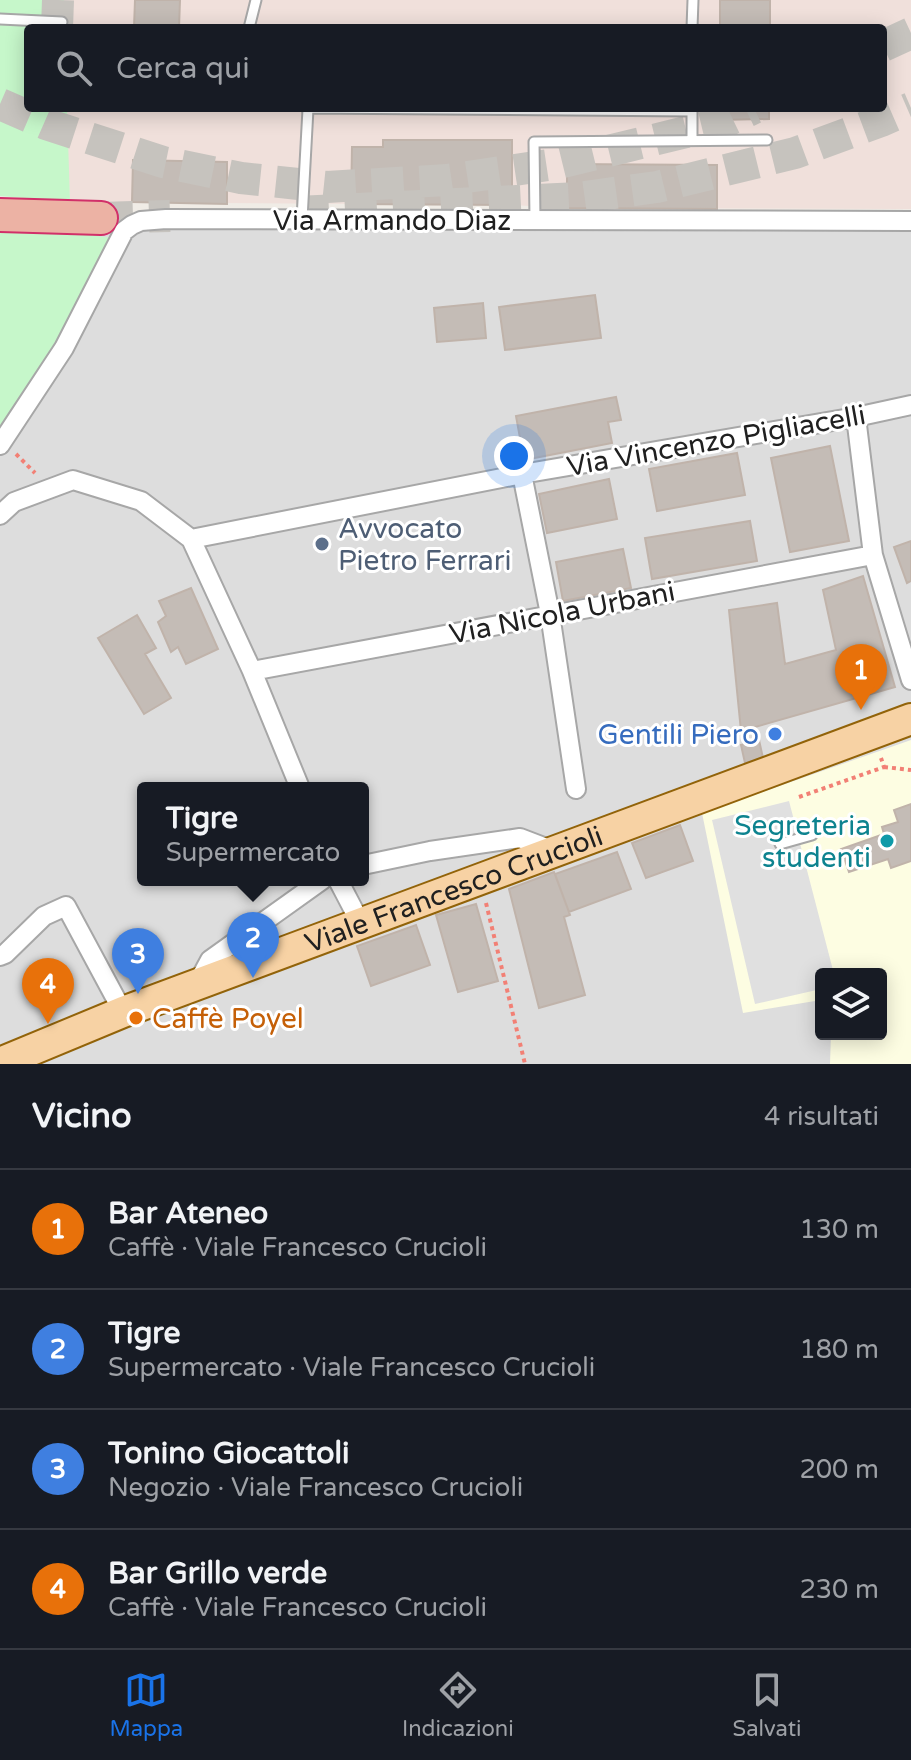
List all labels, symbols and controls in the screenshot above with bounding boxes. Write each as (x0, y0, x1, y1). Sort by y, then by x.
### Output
search box (24, 24, 887, 112)
icon: search (52, 46, 96, 90)
text: Cerca qui (116, 50, 250, 87)
street label: Via Armando Diaz (273, 204, 511, 238)
street label: Via Vincenzo Pigliacelli (564, 398, 868, 484)
your location (494, 436, 534, 476)
place label: Avvocato Pietro Ferrari (338, 512, 511, 578)
marker: Avvocato Pietro Ferrari (313, 535, 331, 553)
street label: Via Nicola Urbani (447, 574, 678, 652)
pin: 1 (835, 644, 887, 710)
place label: Gentili Piero (598, 718, 759, 752)
marker: Gentili Piero (766, 725, 784, 743)
popup (137, 782, 369, 886)
text: Tigre (166, 800, 238, 837)
place label: Segreteria studenti (734, 809, 871, 875)
street label: Viale Francesco Crucioli (300, 819, 608, 961)
marker: Segreteria studenti (878, 832, 896, 850)
text: Supermercato (166, 837, 340, 868)
pin: 2 (227, 912, 279, 978)
pin: 3 (112, 928, 164, 994)
pin: 4 (22, 958, 74, 1024)
map controls (815, 968, 887, 1040)
button: layers (815, 968, 887, 1040)
place label: Caffè Poyel (152, 1002, 304, 1036)
marker: Caffè Poyel (127, 1009, 145, 1027)
text: Vicino (32, 1096, 132, 1137)
text: 4 risultati (764, 1101, 879, 1132)
text: Bar Ateneo (108, 1195, 268, 1232)
text: 1 (50, 1214, 66, 1245)
text: 130 m (799, 1214, 879, 1245)
text: Caffè · Viale Francesco Crucioli (108, 1232, 487, 1263)
text: Tigre (108, 1315, 180, 1352)
text: 2 (50, 1334, 66, 1365)
text: 180 m (799, 1334, 879, 1365)
text: Supermercato · Viale Francesco Crucioli (108, 1352, 595, 1383)
text: Tonino Giocattoli (108, 1435, 349, 1472)
text: 3 (50, 1454, 66, 1485)
text: 200 m (799, 1454, 879, 1485)
text: Negozio · Viale Francesco Crucioli (108, 1472, 523, 1503)
text: Bar Grillo verde (108, 1555, 327, 1592)
text: 4 (50, 1574, 66, 1605)
text: 230 m (799, 1574, 879, 1605)
text: Caffè · Viale Francesco Crucioli (108, 1592, 487, 1623)
tab: Mappa (109, 1668, 183, 1742)
tab: Indicazioni (402, 1668, 514, 1742)
tab: Salvati (733, 1668, 802, 1742)

